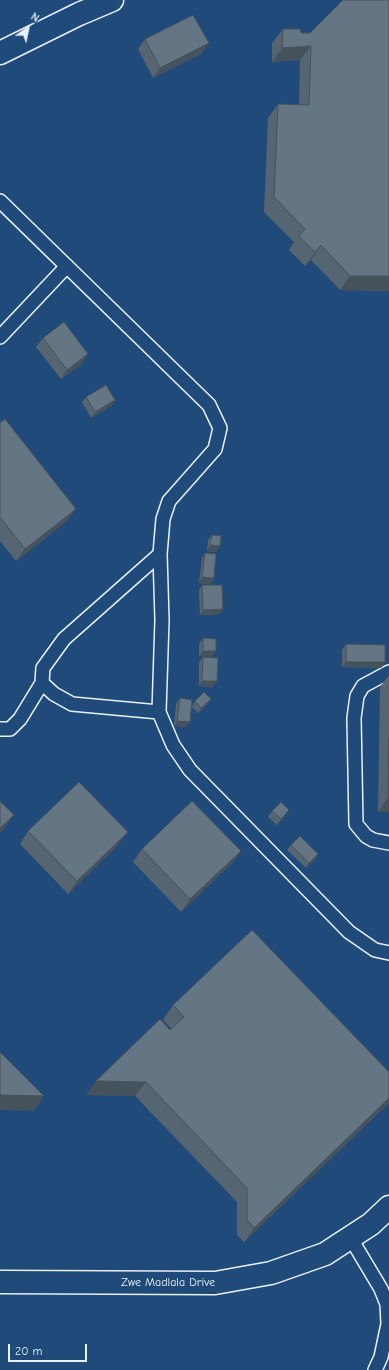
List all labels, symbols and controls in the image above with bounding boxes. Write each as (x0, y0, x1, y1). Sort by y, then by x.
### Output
north arrow (8, 8, 48, 48)
text: N (28, 10, 41, 25)
street label: Zwe Madlala Drive (121, 1276, 215, 1290)
scale bar (10, 1336, 89, 1362)
text: 20 m (15, 1344, 43, 1358)

